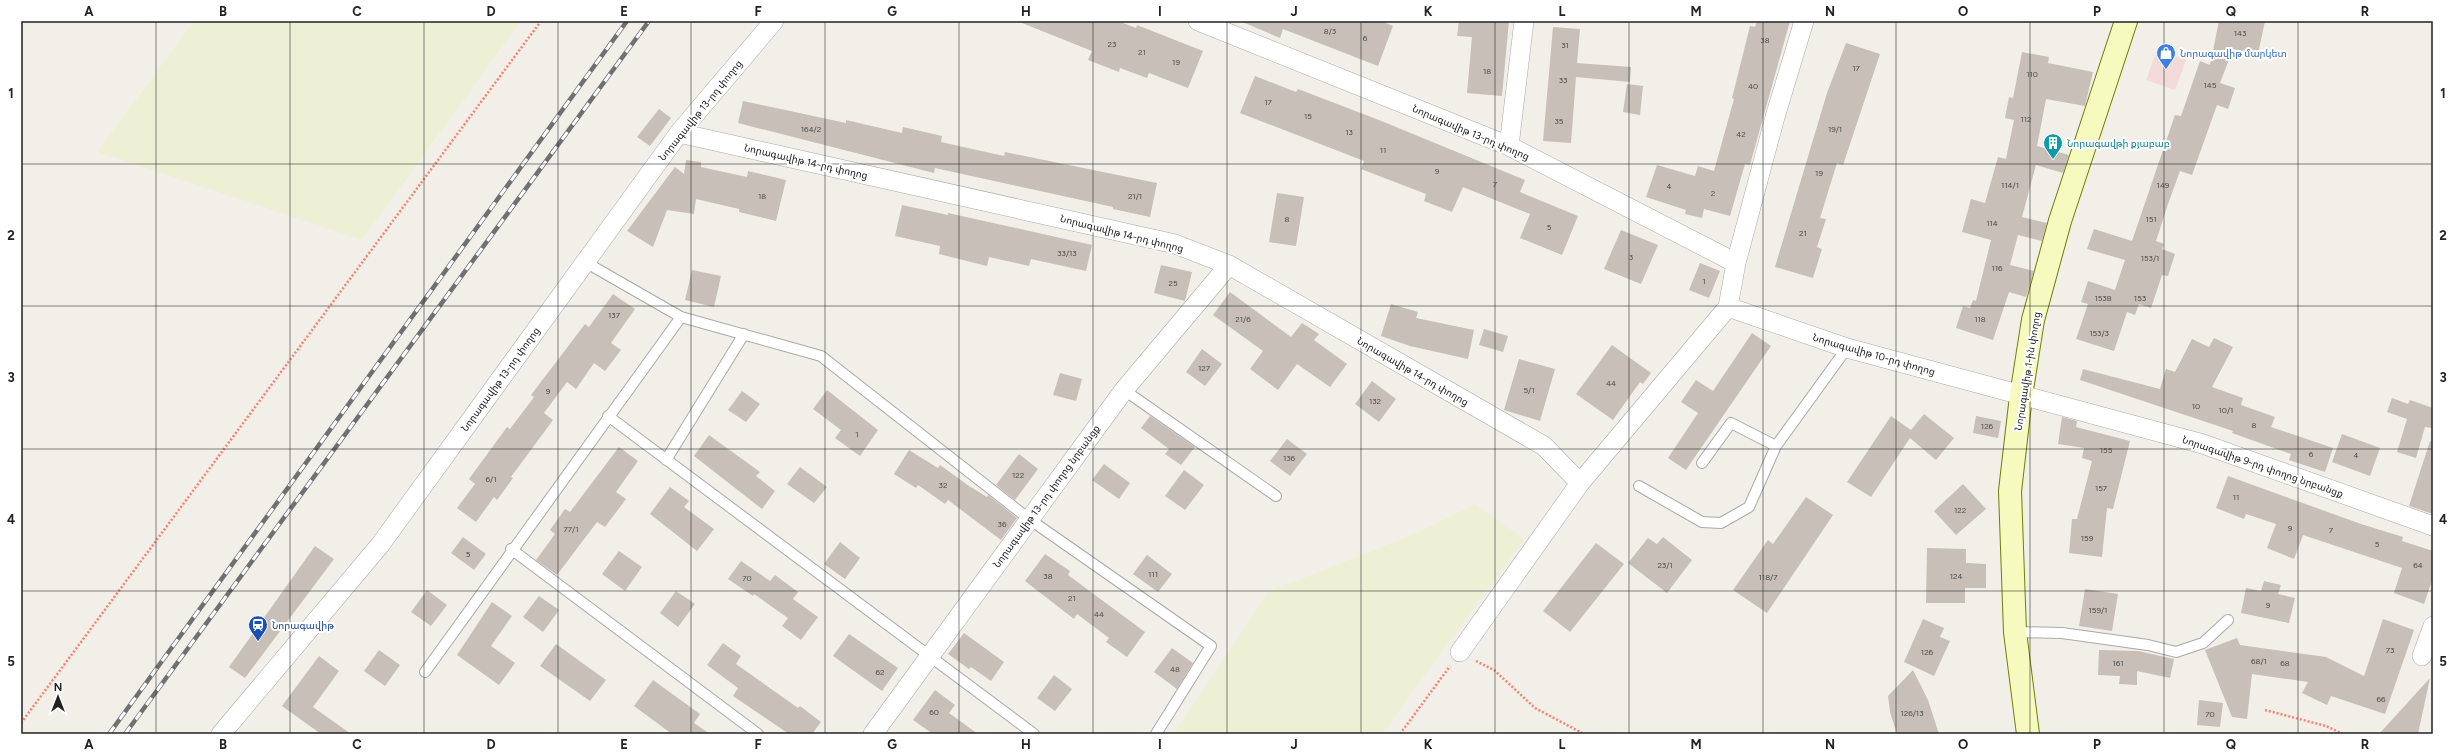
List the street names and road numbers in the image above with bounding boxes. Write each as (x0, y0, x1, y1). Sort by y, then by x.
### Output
street label: Նորագավիթ 13-րդ փողոց (656, 57, 745, 163)
street label: Նորագավիթ 13-րդ փողոց (1410, 102, 1531, 163)
street label: Նորագավիթ 14-րդ փողոց (743, 141, 869, 182)
street label: Նորագավիթ 14-րդ փողոց (1059, 212, 1185, 255)
street label: Նորագավիթ 1-ին փողոց (2012, 311, 2043, 431)
street label: Նորագավիթ 13-րդ փողոց (458, 325, 543, 434)
street label: Նորագավիթ 10-րդ փողոց (1811, 331, 1937, 378)
street label: Նորագավիթ 14-րդ փողոց (1355, 334, 1471, 409)
street label: Նորագավիթ 13-րդ փողոց նրբանցք (990, 422, 1103, 570)
street label: Նորագավիթ 9-րդ փողոց նրբանցք (2181, 433, 2345, 500)

